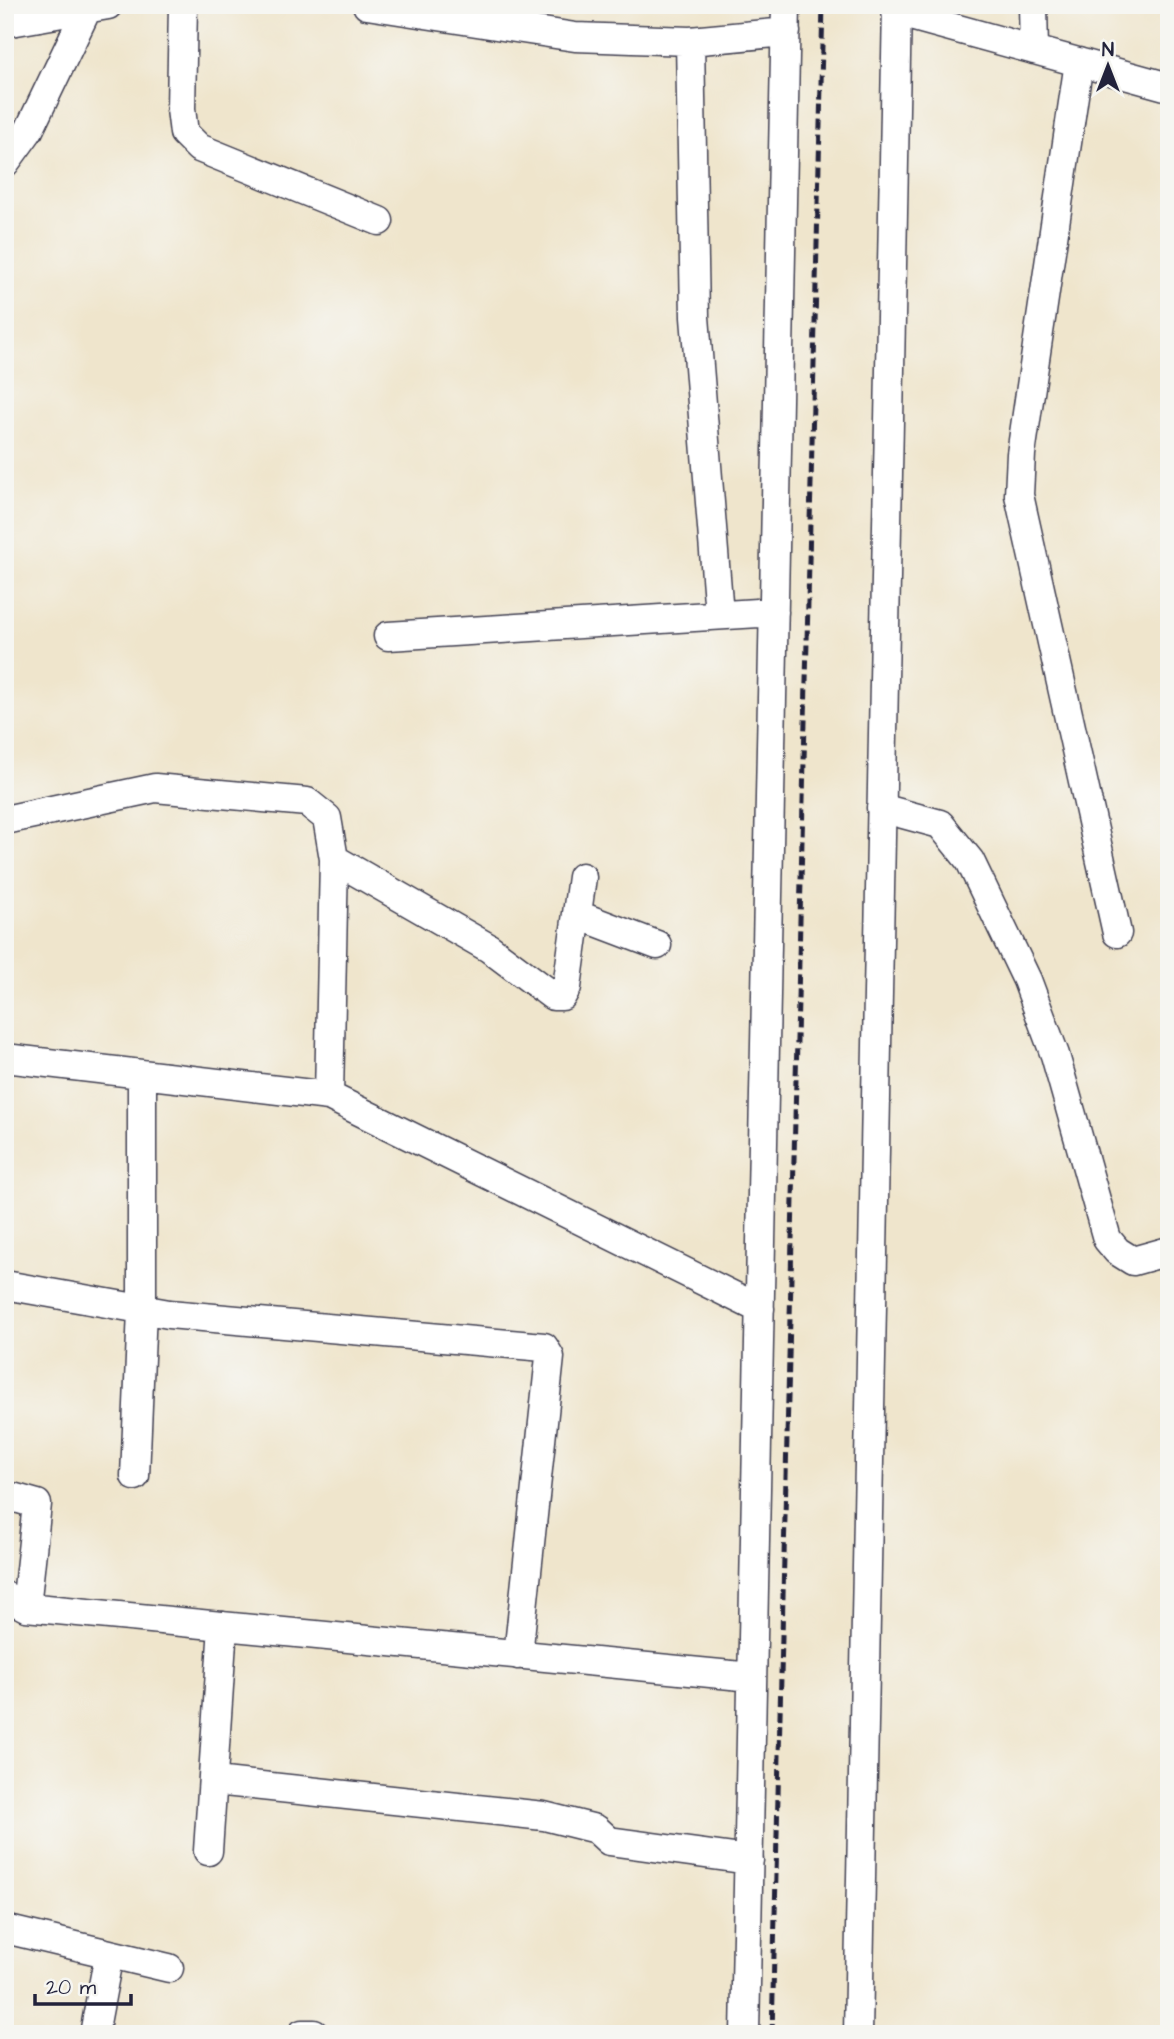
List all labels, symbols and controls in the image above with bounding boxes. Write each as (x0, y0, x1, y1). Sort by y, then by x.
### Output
north arrow (1072, 32, 1142, 102)
text: N (1102, 37, 1114, 64)
scale bar (35, 1962, 131, 2006)
text: 20 m (46, 1973, 97, 2002)

